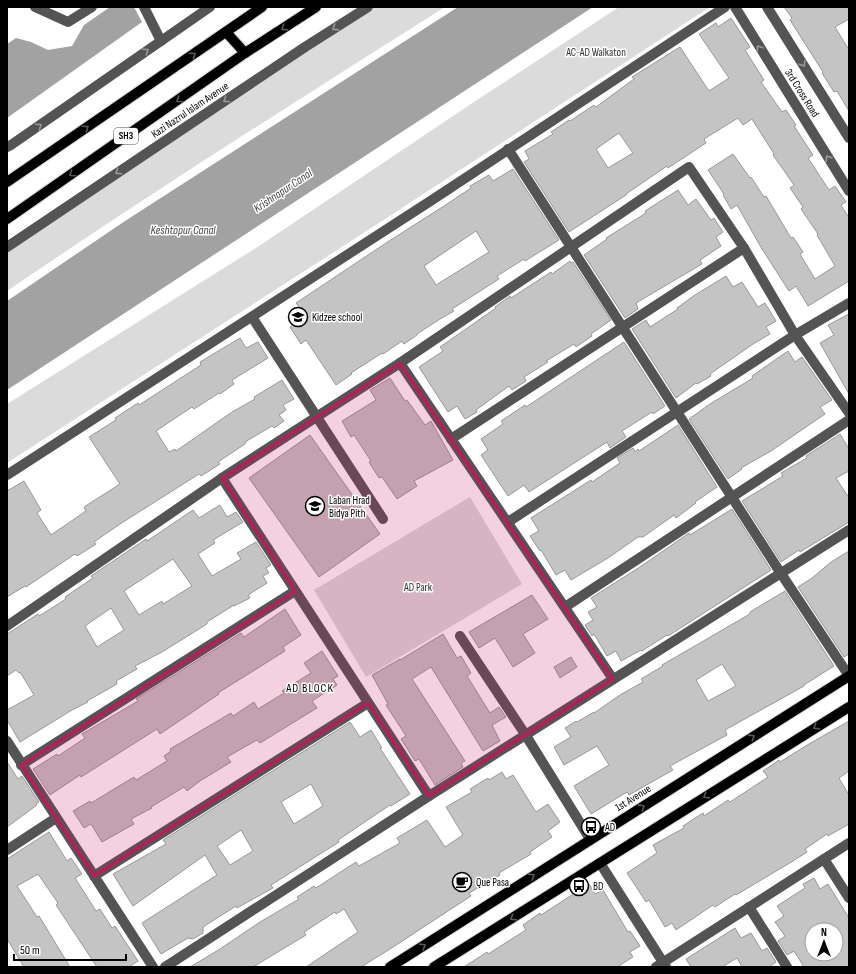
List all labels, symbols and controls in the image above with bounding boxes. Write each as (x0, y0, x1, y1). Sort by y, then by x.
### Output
one-way arrow (281, 23, 288, 31)
one-way arrow (332, 23, 339, 31)
one-way arrow (757, 45, 764, 52)
park label: AC-AD Walkaton (565, 46, 626, 59)
one-way arrow (142, 48, 149, 56)
one-way arrow (189, 52, 196, 60)
one-way arrow (798, 60, 805, 67)
street label: 3rd Cross Road (782, 66, 822, 120)
street label: Kazi Nazrul Islam Avenue (149, 79, 231, 141)
one-way arrow (176, 95, 183, 103)
one-way arrow (224, 95, 231, 102)
one-way arrow (35, 124, 42, 131)
one-way arrow (82, 125, 89, 133)
road number: SH3 (114, 128, 138, 144)
one-way arrow (826, 155, 833, 162)
water label: Krishnapur Canal (251, 165, 316, 216)
one-way arrow (116, 167, 123, 174)
one-way arrow (70, 169, 77, 176)
water label: Keshtopur Canal (150, 223, 216, 238)
school or university icon: Kidzee school (287, 306, 309, 328)
place label: Kidzee school (312, 311, 362, 324)
place label: Laban Hrad Bidya Pith (329, 494, 370, 520)
school or university icon: Laban Hrad Bidya Pith (304, 495, 326, 517)
park label: AD Park (403, 581, 433, 594)
district label: AD BLOCK (285, 681, 334, 696)
one-way arrow (813, 723, 820, 730)
one-way arrow (748, 735, 755, 742)
street label: 1st Avenue (613, 782, 653, 814)
one-way arrow (703, 792, 710, 799)
one-way arrow (638, 804, 645, 811)
bus stop icon: AD (580, 816, 602, 838)
place label: AD (604, 821, 615, 834)
cafe icon: Que Pasa (451, 871, 473, 893)
one-way arrow (528, 874, 535, 881)
bus stop icon: BD (568, 875, 590, 897)
place label: Que Pasa (476, 876, 509, 889)
place label: BD (593, 880, 603, 893)
one-way arrow (510, 913, 517, 920)
north arrow (804, 922, 844, 962)
text: N (821, 926, 827, 939)
scale bar (14, 936, 126, 962)
text: 50 m (20, 943, 40, 958)
one-way arrow (419, 943, 426, 951)

